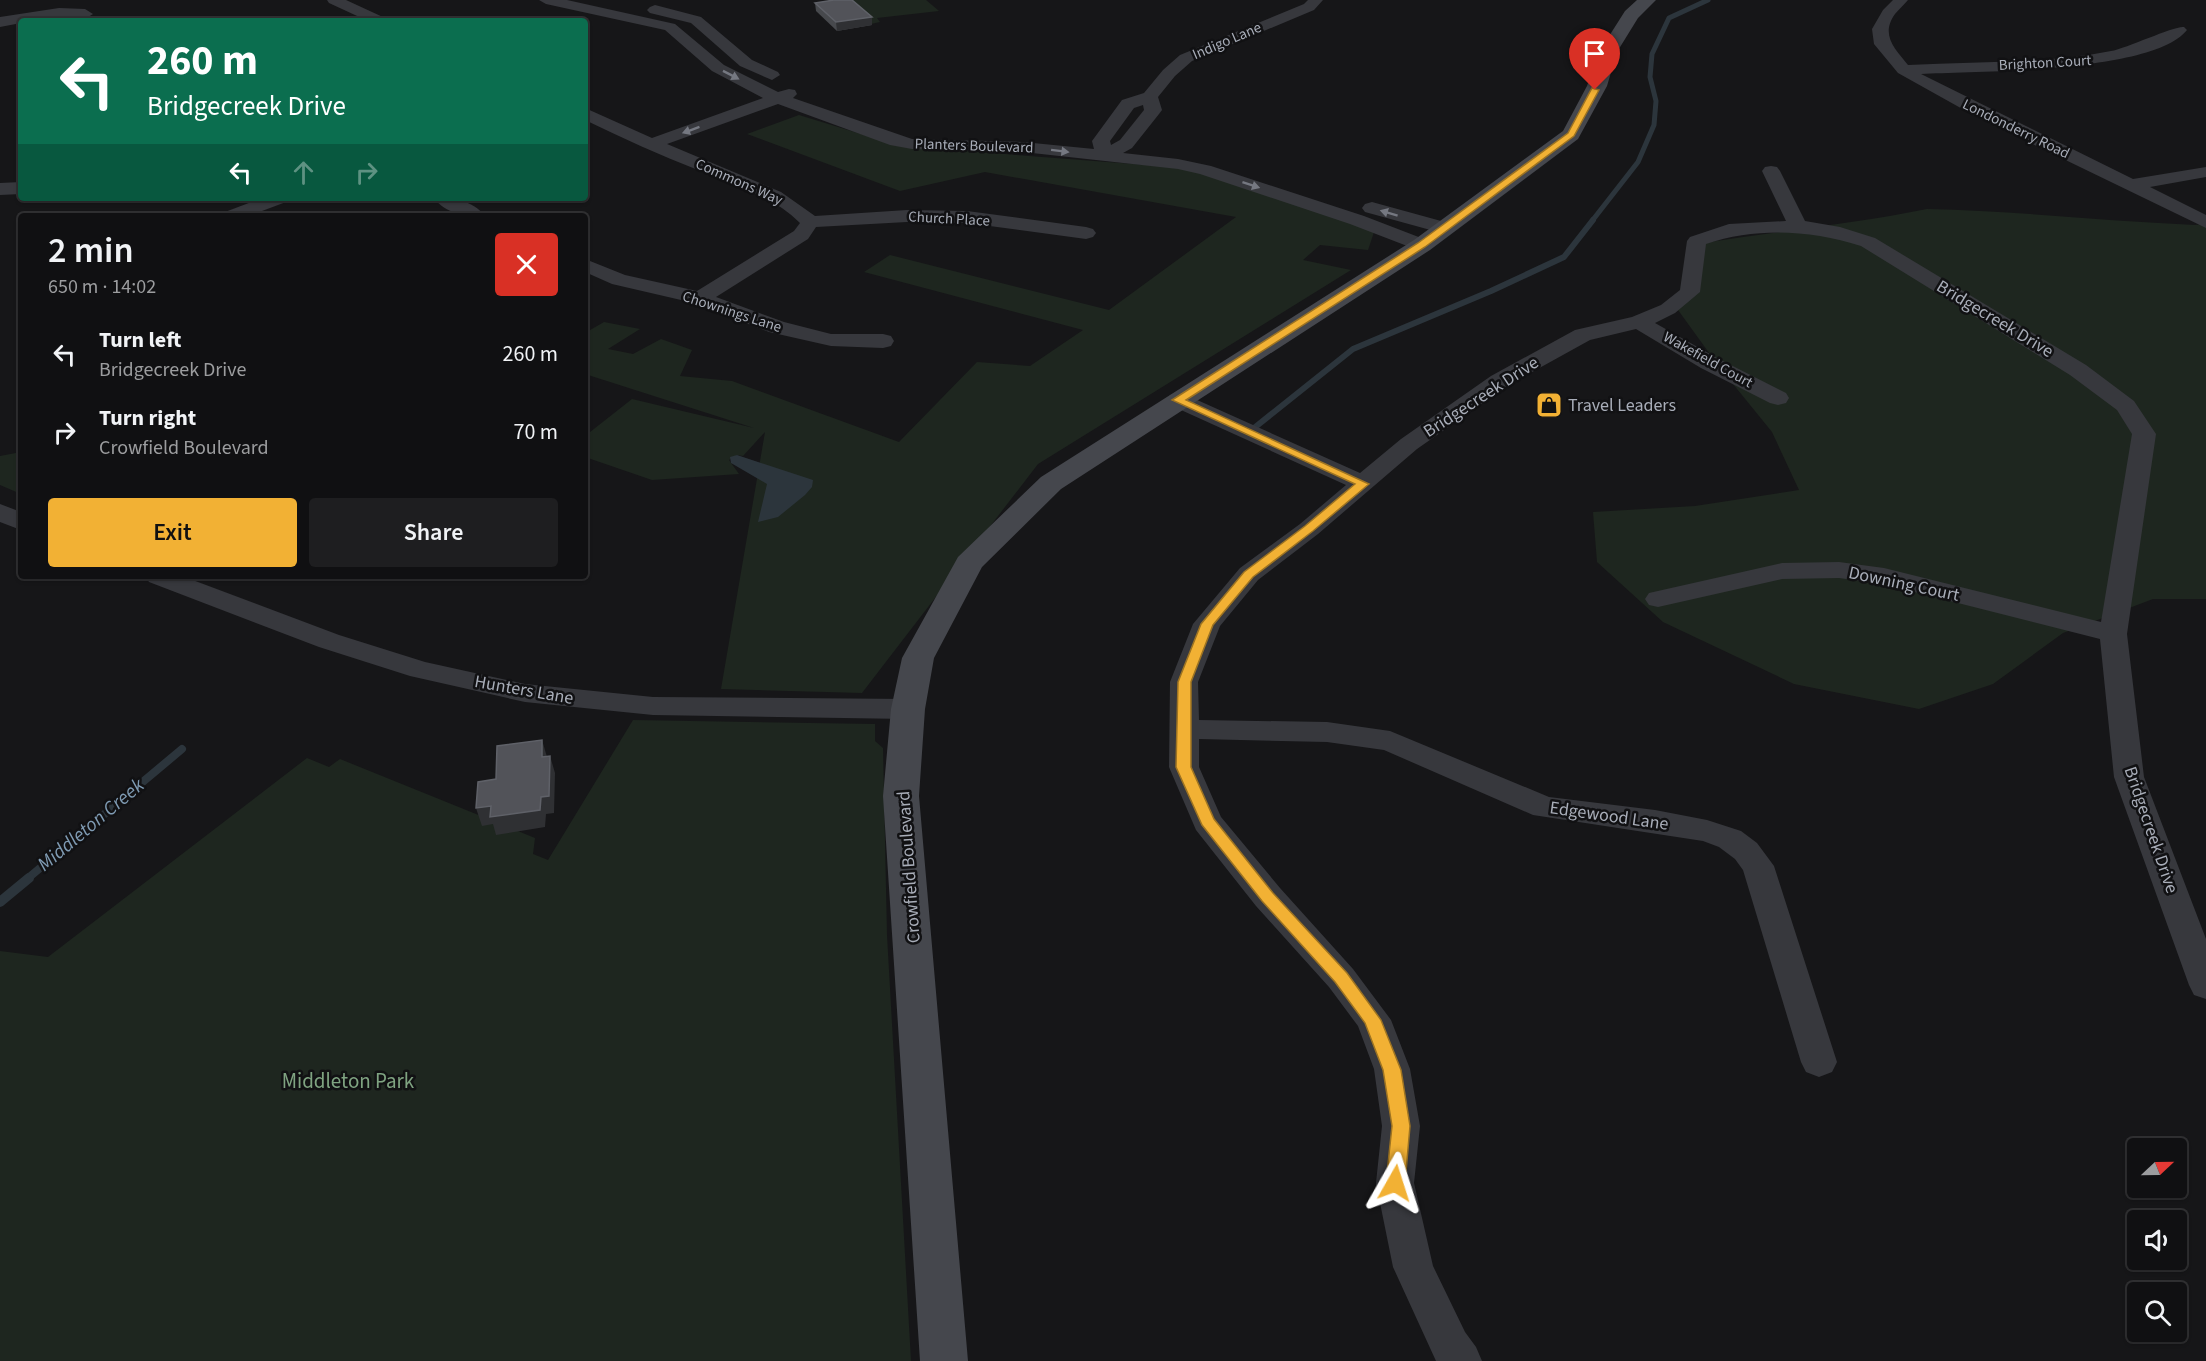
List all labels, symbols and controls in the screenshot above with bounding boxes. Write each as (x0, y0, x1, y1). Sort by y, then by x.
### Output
street label: Indigo Lane (1189, 17, 1265, 65)
pin (1569, 28, 1620, 90)
text: 260 m (147, 31, 258, 91)
icon: arrive (1578, 37, 1611, 70)
icon: left (48, 42, 126, 120)
street label: Brighton Court (1998, 50, 2092, 76)
one-way arrow (723, 70, 740, 80)
text: Bridgecreek Drive (147, 87, 346, 126)
street label: Londonderry Road (1959, 94, 2073, 164)
one-way arrow (682, 126, 700, 136)
street label: Planters Boulevard (914, 133, 1034, 159)
one-way arrow (1050, 146, 1069, 156)
street label: Commons Way (692, 153, 786, 211)
icon: left (224, 156, 257, 189)
icon: ahead (287, 156, 320, 189)
icon: right (350, 156, 383, 189)
one-way arrow (1242, 181, 1260, 191)
street label: Church Place (908, 206, 990, 232)
one-way arrow (1380, 208, 1398, 217)
text: 2 min (48, 225, 134, 276)
button: close (495, 233, 558, 296)
text: 650 m · 14:02 (48, 273, 156, 301)
street label: Bridgecreek Drive (1932, 274, 2058, 364)
street label: Chownings Lane (680, 286, 784, 338)
text: Turn left (99, 324, 181, 356)
street label: Wakefield Court (1659, 327, 1757, 393)
icon: left (48, 338, 81, 371)
text: 260 m (503, 338, 558, 370)
street label: Bridgecreek Drive (1419, 350, 1543, 444)
text: Bridgecreek Drive (99, 356, 246, 384)
shop icon: Travel Leaders (1534, 390, 1564, 420)
place label: Travel Leaders (1568, 393, 1676, 418)
text: Turn right (99, 402, 196, 434)
icon: right (48, 416, 81, 449)
text: 70 m (513, 416, 558, 448)
text: Crowfield Boulevard (99, 434, 269, 462)
button: Exit (48, 498, 297, 567)
button: Share (309, 498, 558, 567)
street label: Downing Court (1846, 560, 1962, 608)
street label: Hunters Lane (473, 669, 576, 711)
street label: Bridgecreek Drive (2118, 763, 2184, 897)
water label: Middleton Creek (31, 772, 151, 878)
street label: Crowfield Boulevard (891, 790, 927, 944)
street label: Edgewood Lane (1548, 795, 1670, 837)
park label: Middleton Park (282, 1066, 415, 1096)
north arrow (2127, 1138, 2187, 1198)
map controls (2127, 1138, 2187, 1342)
position arrow (1363, 1151, 1427, 1215)
button: sound (2127, 1210, 2187, 1270)
button: search (2127, 1282, 2187, 1342)

